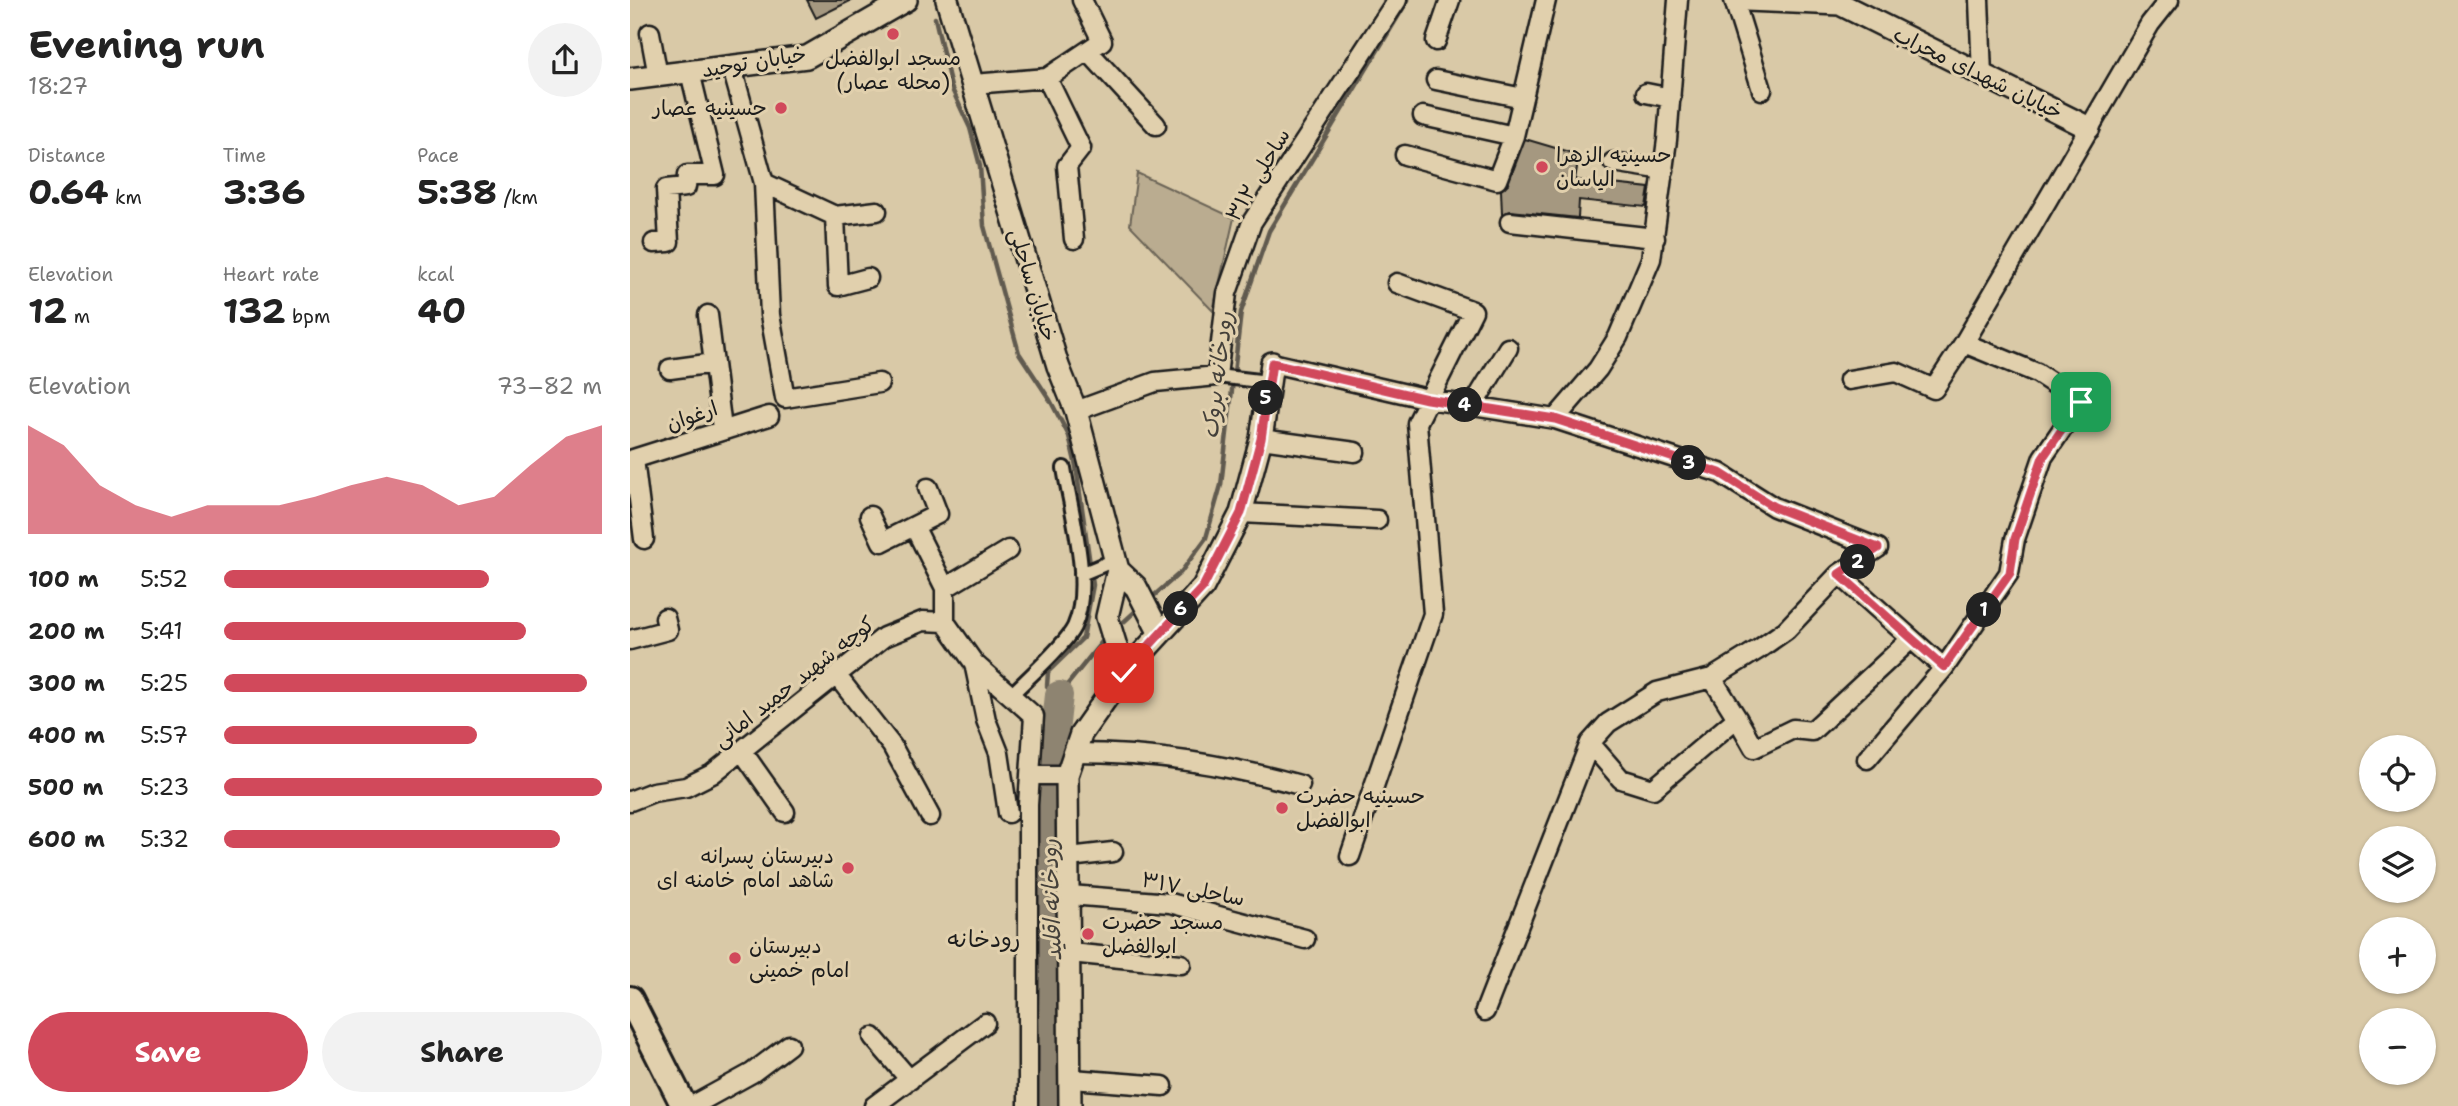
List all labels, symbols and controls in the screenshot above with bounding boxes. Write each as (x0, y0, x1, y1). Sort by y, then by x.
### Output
text: Evening run (28, 19, 265, 70)
street label: خیابان شهدای محراب (1889, 20, 2067, 126)
button: share (528, 23, 602, 97)
marker: مسجد ابوالفضل (محله عصار) (885, 26, 901, 42)
street label: خیابان توحید (700, 40, 808, 84)
place label: مسجد ابوالفضل (محله عصار) (825, 44, 961, 96)
text: 18:27 (28, 71, 88, 101)
place label: حسینیه عصار (651, 94, 767, 122)
marker: حسینیه عصار (773, 100, 789, 116)
street label: ساحلی ۳۱۲ (1219, 123, 1297, 227)
place label: حسینیه الزهرا الیاسان (1556, 141, 1672, 193)
text: Distance (28, 143, 106, 168)
text: Time (223, 143, 266, 168)
text: Pace (417, 143, 459, 168)
marker: حسینیه الزهرا الیاسان (1534, 159, 1550, 175)
text: 0.64 (28, 168, 109, 215)
text: 3:36 (223, 168, 306, 215)
text: 5:38 (417, 168, 497, 215)
text: km (109, 185, 142, 210)
text: /km (497, 185, 538, 210)
street label: خیابان ساحلی (1003, 225, 1063, 345)
text: Elevation (28, 262, 113, 287)
text: Heart rate (223, 262, 319, 287)
text: kcal (417, 262, 454, 287)
text: 12 (28, 287, 67, 334)
text: 132 (223, 287, 286, 334)
text: 40 (417, 287, 466, 334)
text: m (67, 304, 90, 329)
text: bpm (286, 304, 330, 329)
water label: رودخانه بروک (1194, 310, 1240, 440)
text: Elevation (28, 371, 131, 401)
text: 73–82 m (497, 371, 602, 401)
pin (2051, 372, 2111, 432)
pin: 5 (1248, 380, 1284, 416)
icon: arrive (2062, 383, 2100, 421)
text: 5 (1260, 385, 1271, 410)
pin: 4 (1448, 388, 1482, 422)
text: 4 (1458, 392, 1471, 417)
street label: ارغوان (663, 394, 721, 438)
pin: 3 (1672, 446, 1706, 480)
text: 3 (1682, 450, 1695, 475)
pin: 2 (1840, 544, 1876, 580)
text: 2 (1851, 549, 1864, 574)
text: 100 m (28, 564, 99, 594)
text: 5:52 (140, 564, 188, 594)
pin: 6 (1164, 592, 1198, 626)
pin: 1 (1966, 592, 2002, 628)
text: 6 (1174, 596, 1187, 621)
text: 1 (1979, 597, 1988, 622)
street label: کوچه شهید حمید امانی (707, 610, 881, 754)
text: 200 m (28, 616, 105, 646)
text: 5:41 (140, 616, 183, 646)
pin (1094, 643, 1154, 703)
icon: check (1105, 654, 1143, 692)
text: 300 m (28, 668, 105, 698)
text: 5:25 (140, 668, 188, 698)
text: 400 m (28, 720, 105, 750)
text: 5:57 (140, 720, 188, 750)
map controls (2359, 735, 2436, 1085)
button: locate (2359, 735, 2436, 812)
text: 500 m (28, 772, 103, 802)
text: 5:23 (140, 772, 189, 802)
place label: حسینیه حضرت ابوالفضل (1296, 782, 1425, 834)
marker: حسینیه حضرت ابوالفضل (1274, 800, 1290, 816)
text: 600 m (28, 824, 105, 854)
text: 5:32 (140, 824, 189, 854)
button: layers (2359, 826, 2436, 903)
water label: رودخانه اقلید (1034, 838, 1068, 962)
place label: دبیرستان پسرانه شاهد امام خامنه ای (657, 842, 834, 896)
marker: دبیرستان پسرانه شاهد امام خامنه ای (840, 860, 856, 876)
street label: ساحلی ۳۱۷ (1139, 865, 1247, 913)
place label: مسجد حضرت ابوالفضل (1102, 908, 1223, 960)
button: + (2359, 917, 2436, 994)
district label: رودخانه (947, 924, 1021, 954)
marker: مسجد حضرت ابوالفضل (1080, 926, 1096, 942)
place label: دبیرستان امام خمینی (749, 932, 849, 986)
marker: دبیرستان امام خمینی (727, 950, 743, 966)
button: − (2359, 1008, 2436, 1085)
button: Save (28, 1012, 308, 1092)
button: Share (322, 1012, 602, 1092)

